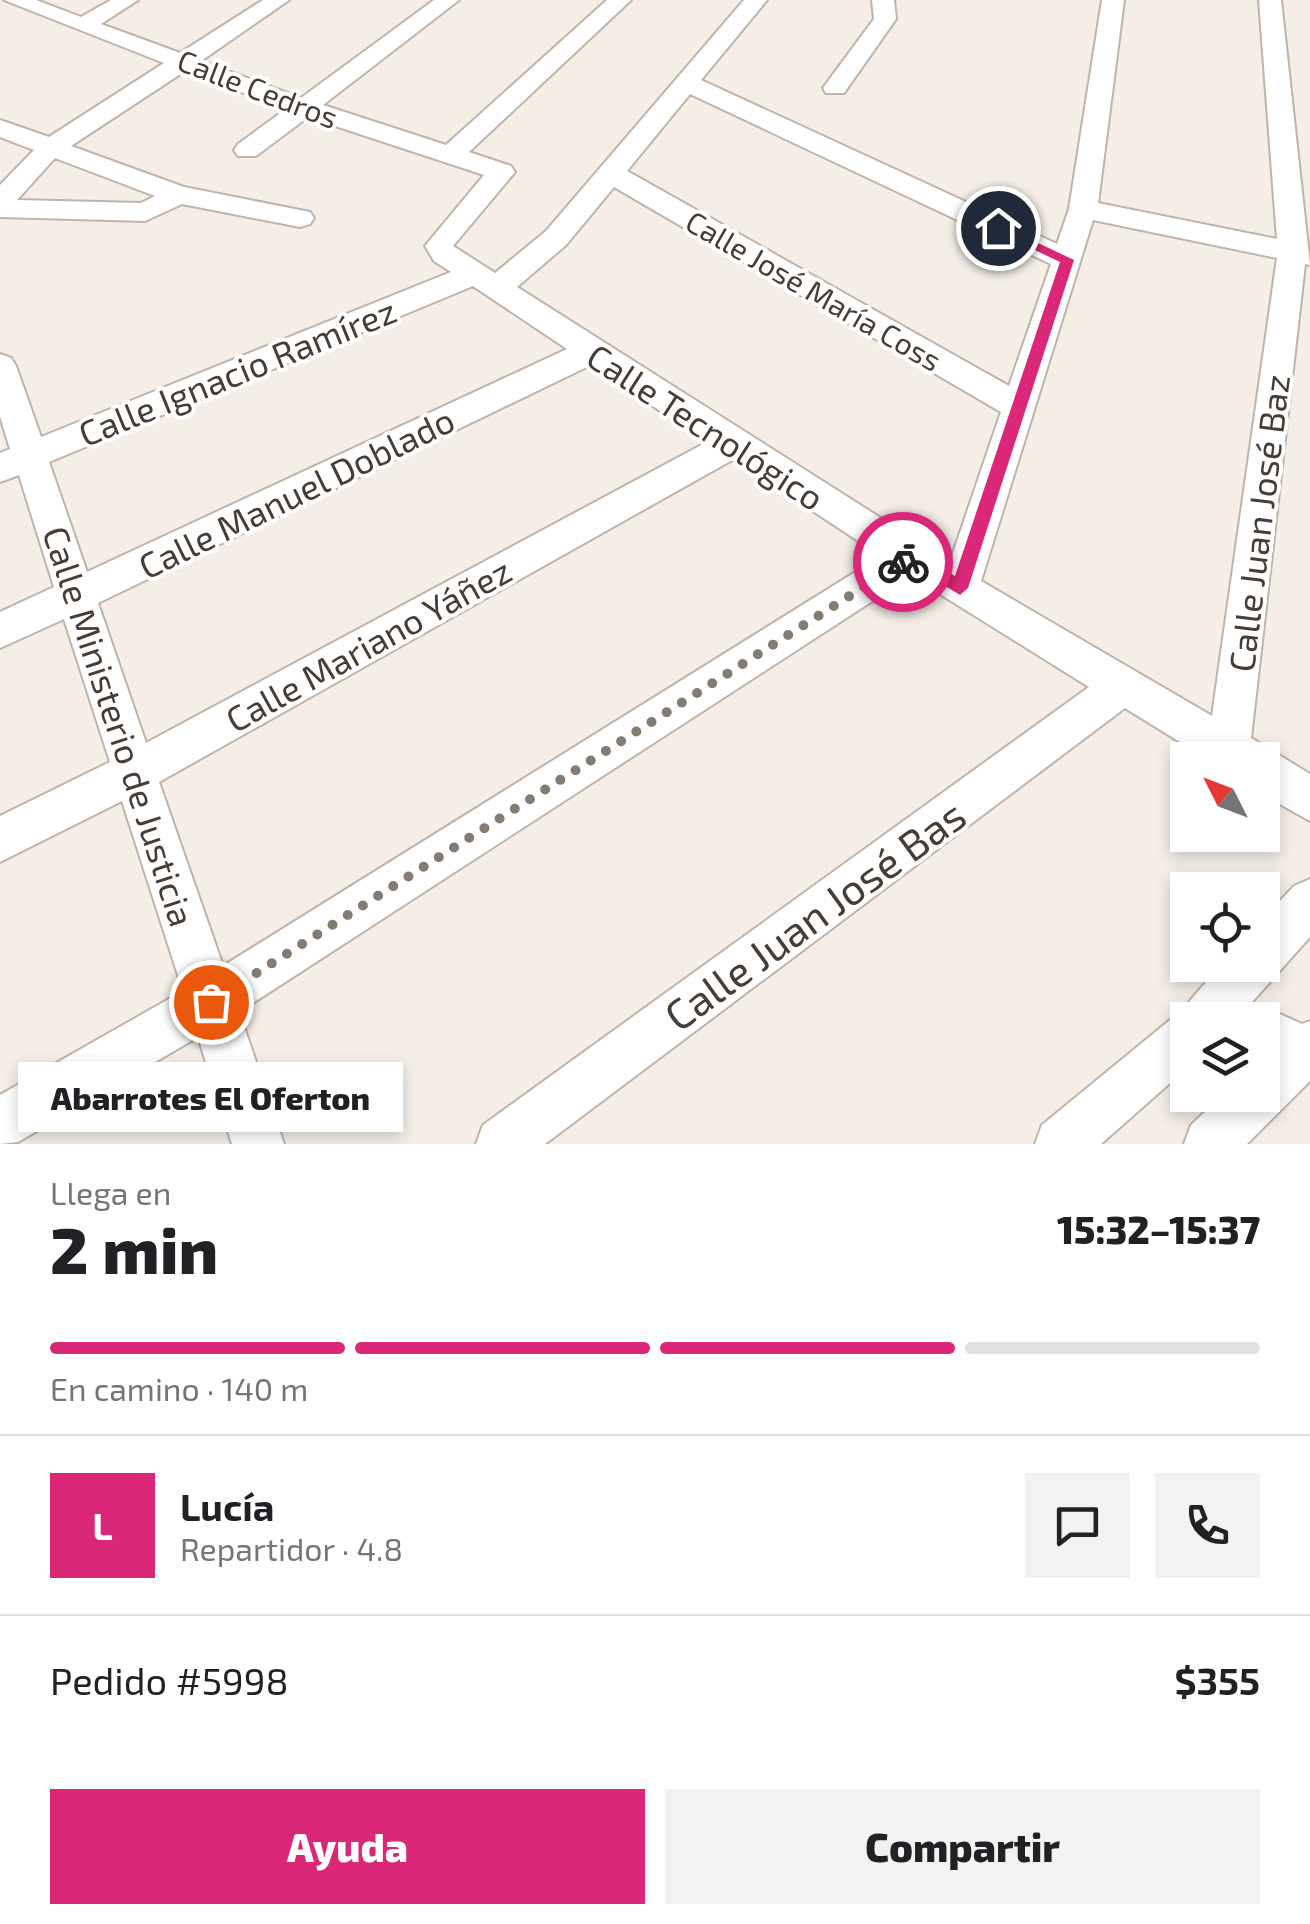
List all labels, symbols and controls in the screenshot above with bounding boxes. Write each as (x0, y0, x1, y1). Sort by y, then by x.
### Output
street label: Calle Cedros (173, 41, 343, 135)
pin (956, 186, 1041, 271)
icon: home (971, 201, 1026, 256)
street label: Calle José María Coss (680, 202, 948, 378)
street label: Calle Ignacio Ramírez (72, 288, 402, 454)
street label: Calle Tecnológico (580, 334, 832, 518)
street label: Calle Juan José Baz (1219, 372, 1297, 674)
street label: Calle Manuel Doblado (132, 397, 460, 587)
courier (853, 512, 953, 612)
street label: Calle Ministerio de Justicia (35, 521, 205, 931)
icon: bike (876, 535, 931, 590)
street label: Calle Mariano Yáñez (218, 548, 518, 740)
north arrow (1170, 742, 1280, 852)
map controls (1170, 742, 1280, 1112)
street label: Calle Juan José Bas (654, 788, 974, 1040)
button: locate (1170, 872, 1280, 982)
pin (169, 960, 254, 1045)
icon: bag (184, 975, 239, 1030)
button: layers (1170, 1002, 1280, 1112)
callout: Abarrotes El Oferton (19, 1062, 404, 1132)
text: Abarrotes El Oferton (51, 1078, 370, 1116)
text: Llega en (50, 1173, 171, 1211)
text: 15:32–15:37 (1057, 1206, 1260, 1252)
text: 2 min (50, 1209, 218, 1287)
text: En camino · 140 m (50, 1369, 308, 1407)
button: chat (1025, 1473, 1130, 1578)
button: phone (1155, 1473, 1260, 1578)
text: Lucía (180, 1483, 274, 1529)
text: L (92, 1502, 113, 1548)
text: Repartidor · 4.8 (180, 1529, 403, 1567)
text: Pedido #5998 (50, 1657, 289, 1703)
text: $355 (1174, 1657, 1260, 1703)
button: Ayuda (50, 1789, 645, 1904)
button: Compartir (665, 1789, 1260, 1904)

